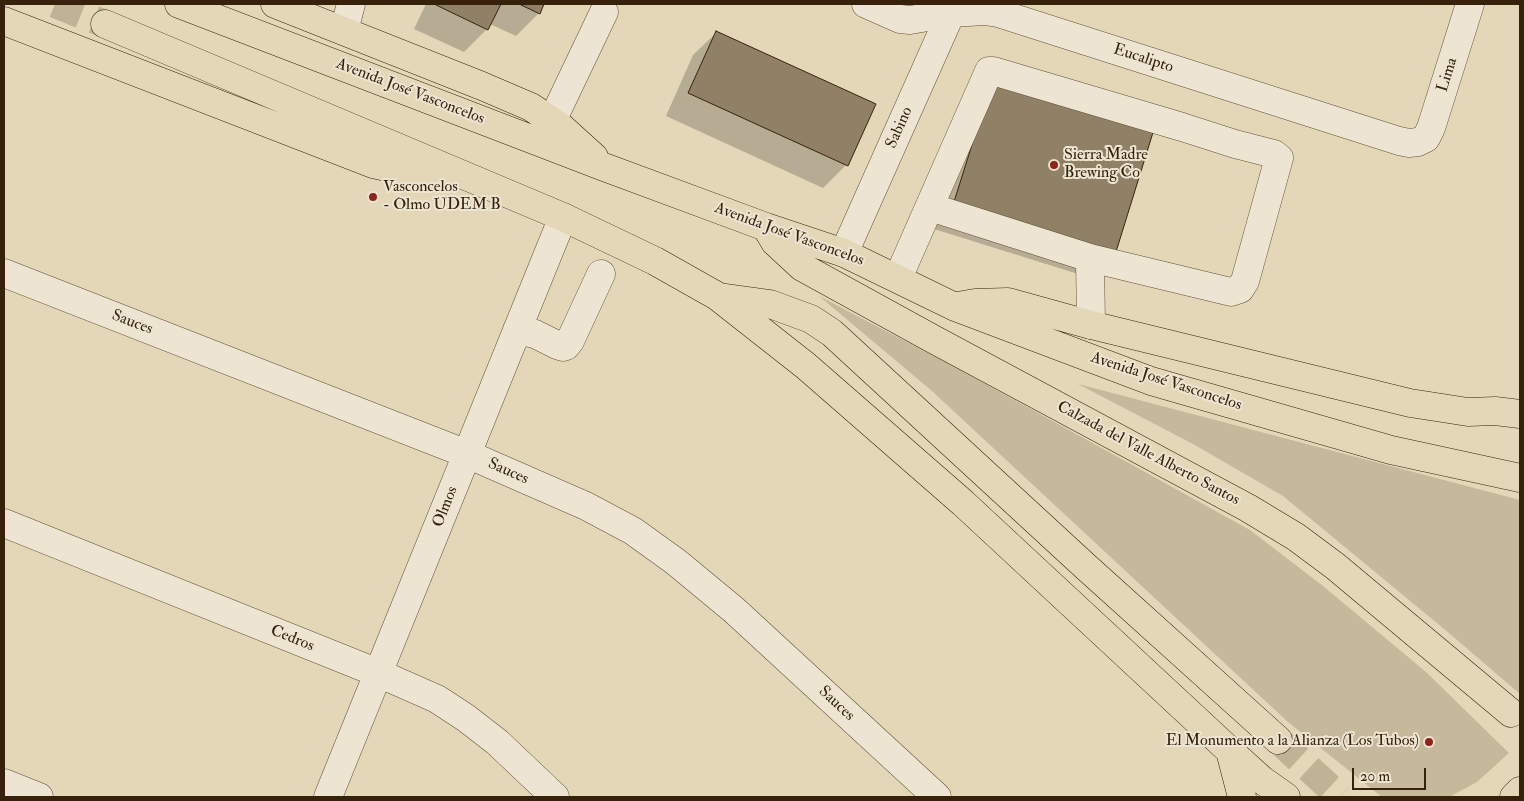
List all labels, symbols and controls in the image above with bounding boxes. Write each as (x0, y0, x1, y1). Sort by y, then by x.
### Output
street label: Eucalipto (1111, 40, 1175, 78)
street label: Avenida José Vasconcelos (333, 55, 487, 129)
street label: Lima (1433, 55, 1463, 95)
street label: Sabino (882, 104, 918, 152)
place label: Sierra Madre Brewing Co (1064, 146, 1148, 184)
marker: Sierra Madre Brewing Co (1048, 159, 1060, 171)
place label: Vasconcelos - Olmo UDEM B (383, 178, 501, 216)
marker: Vasconcelos - Olmo UDEM B (367, 191, 379, 203)
street label: Avenida José Vasconcelos (712, 199, 866, 271)
street label: Sauces (109, 306, 155, 340)
street label: Avenida José Vasconcelos (1088, 349, 1244, 415)
street label: Calzada del Valle Alberto Santos (1053, 398, 1243, 510)
street label: Sauces (485, 455, 531, 489)
street label: Olmos (429, 484, 463, 530)
street label: Cedros (267, 622, 317, 656)
street label: Sauces (814, 683, 858, 725)
place label: El Monumento a la Alianza (Los Tubos) (1166, 732, 1419, 752)
marker: El Monumento a la Alianza (Los Tubos) (1423, 736, 1435, 748)
scale bar (1354, 758, 1428, 790)
text: 20 m (1360, 767, 1390, 786)

